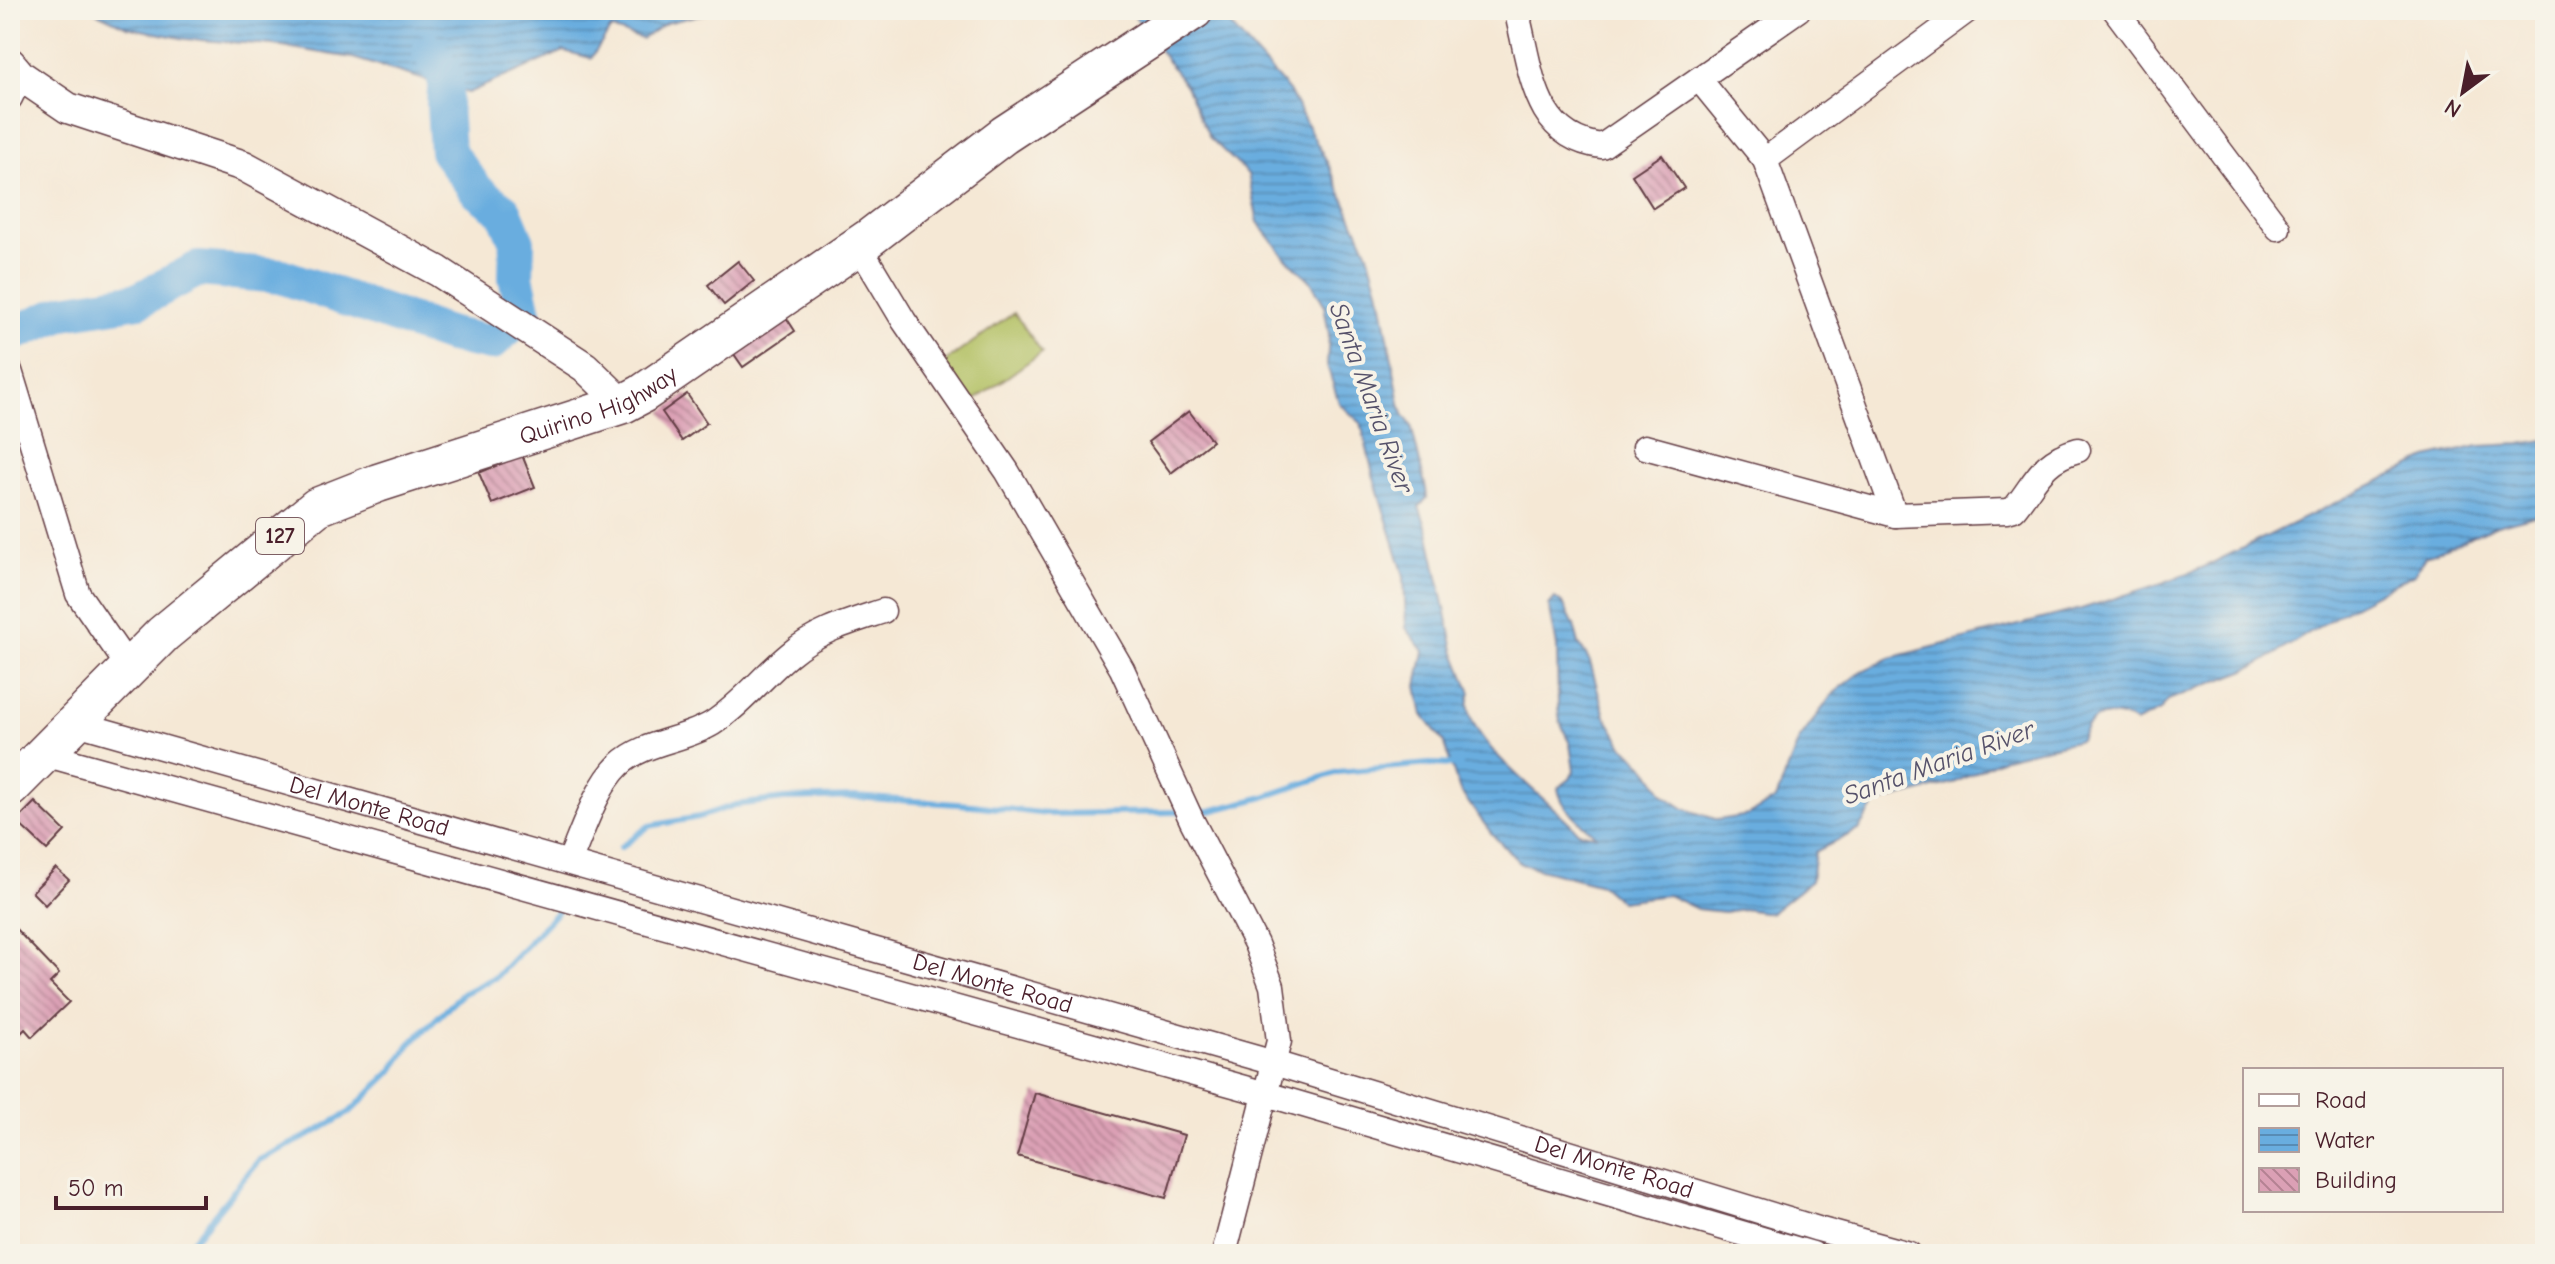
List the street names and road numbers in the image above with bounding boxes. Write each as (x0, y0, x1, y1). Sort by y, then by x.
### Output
street label: Quirino Highway (516, 360, 683, 451)
road number: 127 (256, 518, 304, 554)
street label: Del Monte Road (286, 770, 452, 842)
street label: Del Monte Road (910, 947, 1076, 1019)
street label: Del Monte Road (1531, 1129, 1697, 1204)

